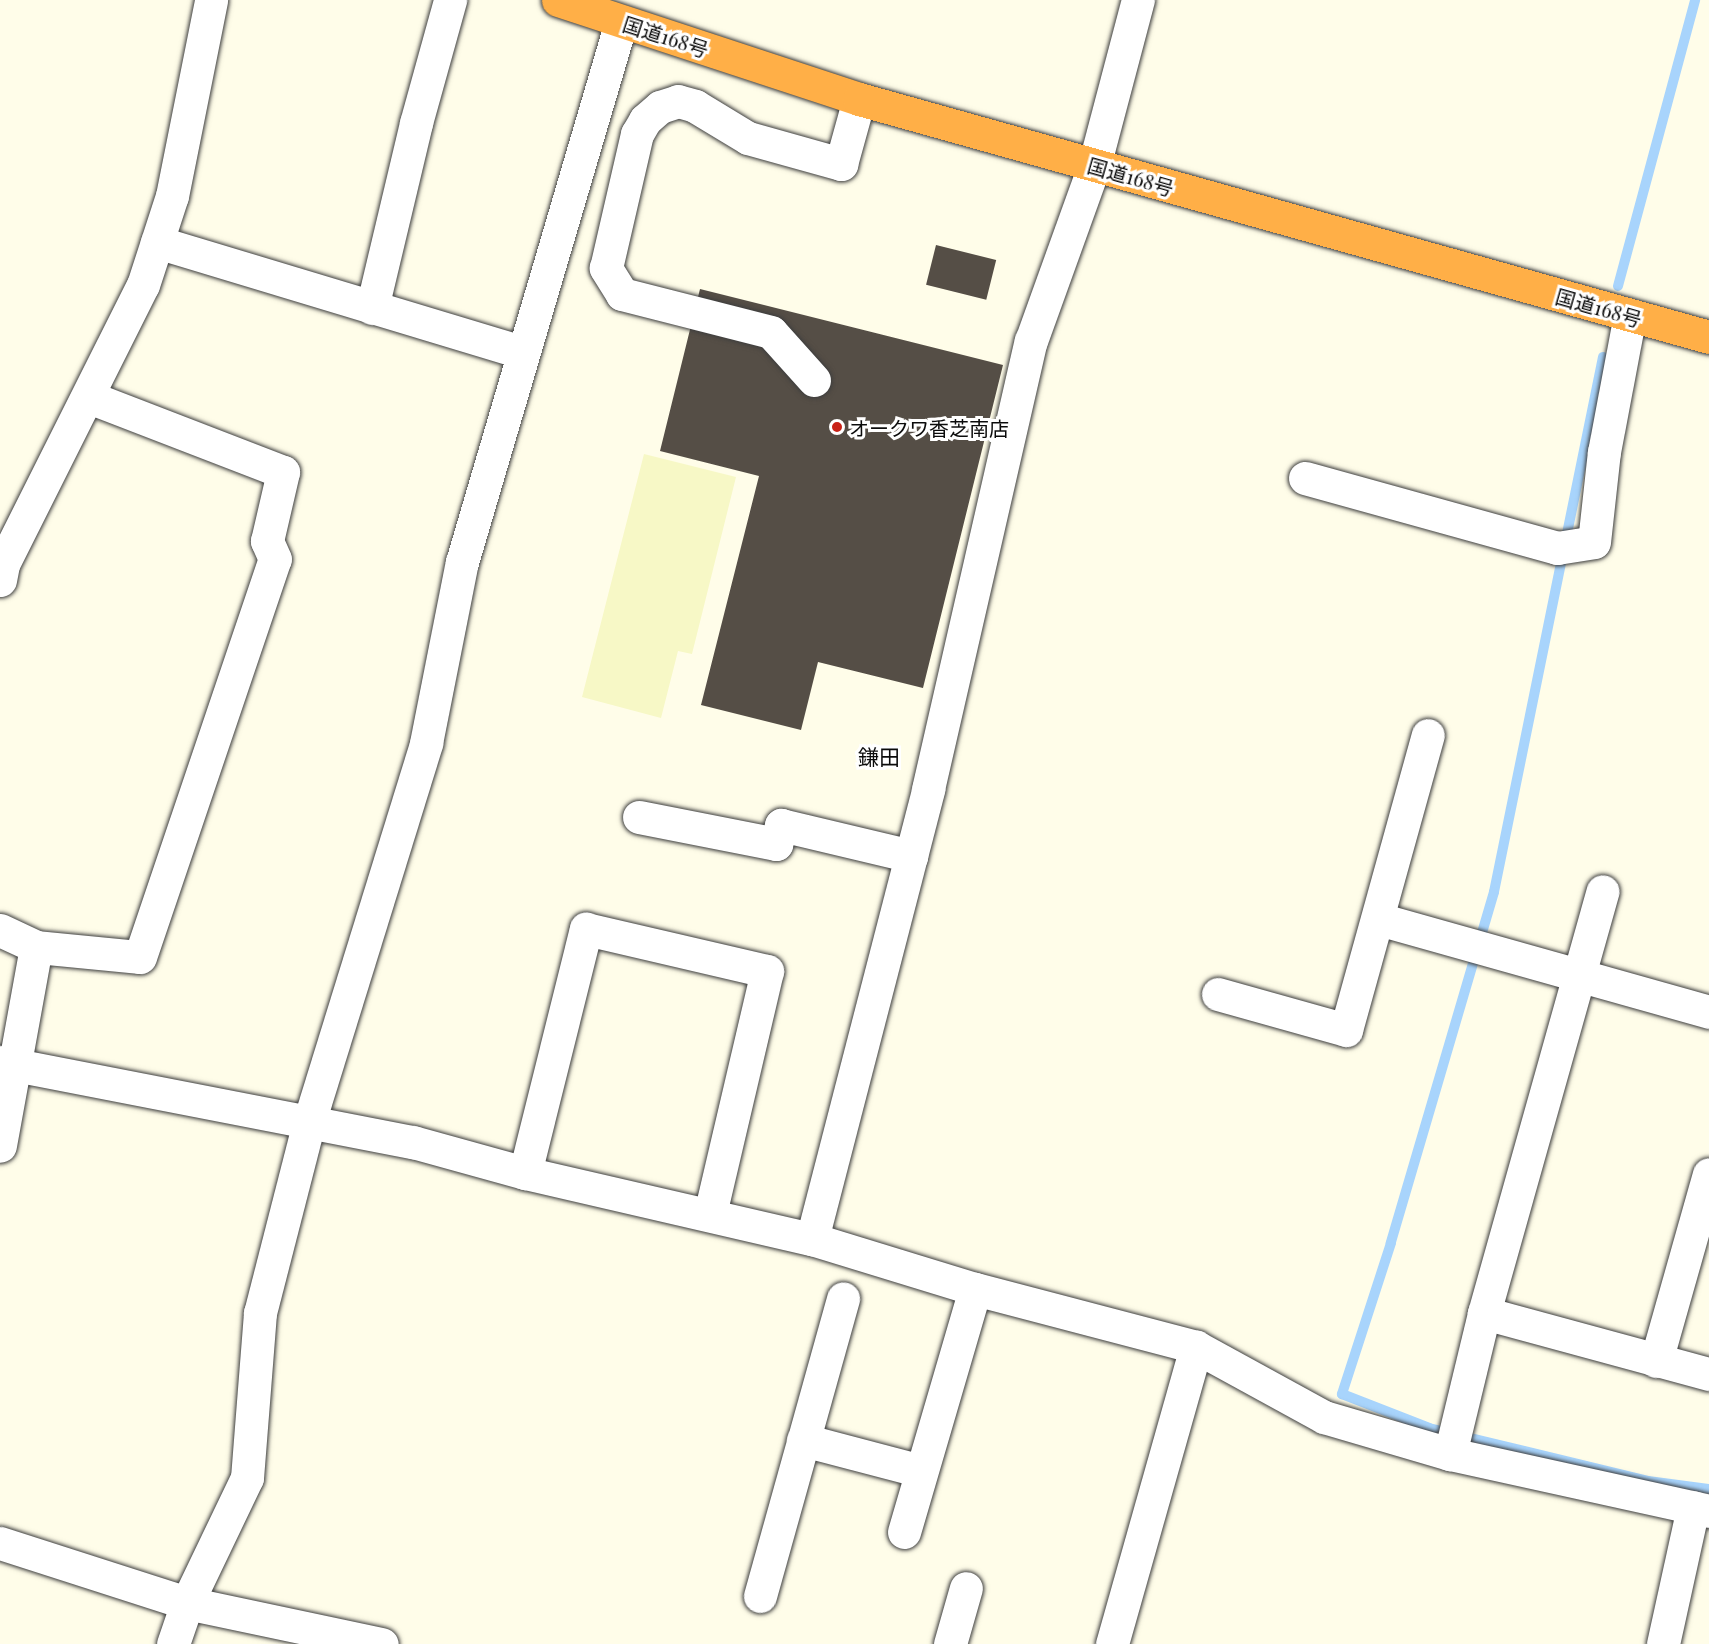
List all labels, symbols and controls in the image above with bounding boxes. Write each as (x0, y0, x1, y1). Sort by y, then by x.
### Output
street label: 国道168号 (620, 11, 712, 61)
street label: 国道168号 (1085, 152, 1177, 200)
street label: 国道168号 (1553, 283, 1645, 331)
place label: オークワ香芝南店 (849, 415, 1009, 439)
marker: オークワ香芝南店 (830, 420, 844, 434)
district label: 鎌田 (858, 743, 900, 769)

